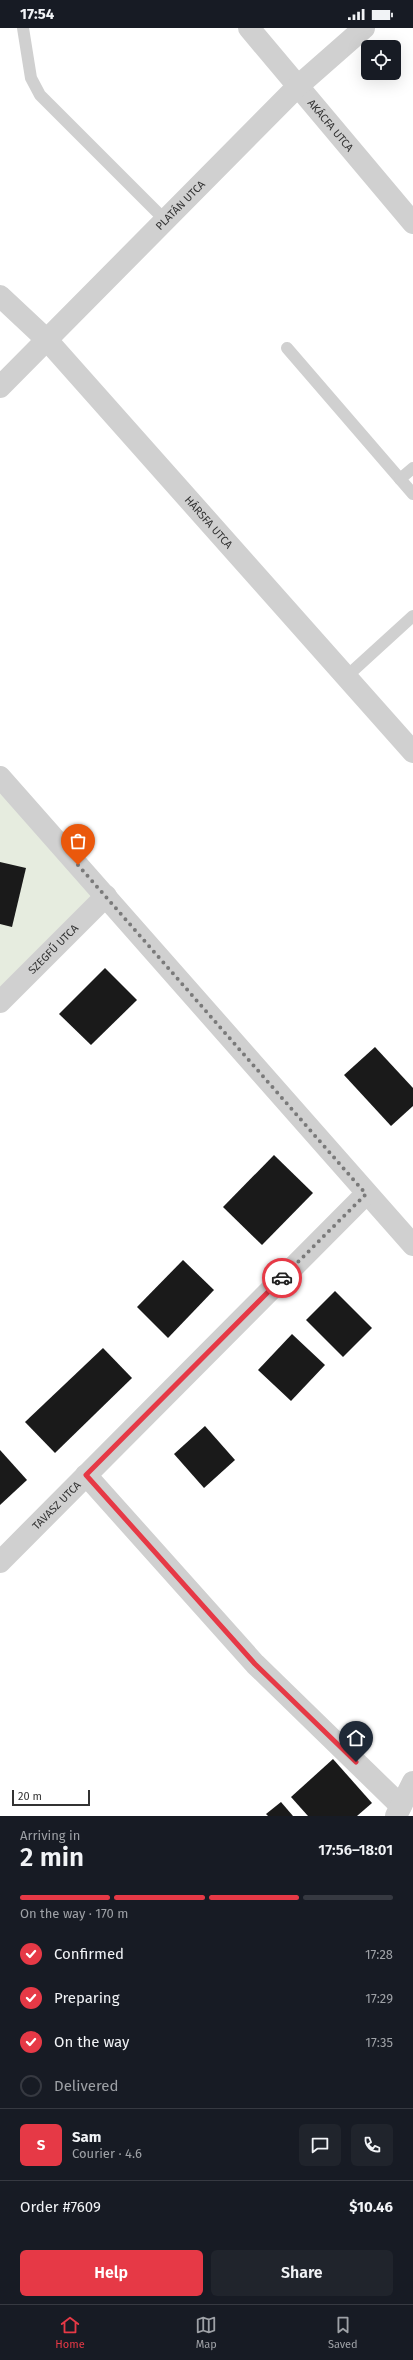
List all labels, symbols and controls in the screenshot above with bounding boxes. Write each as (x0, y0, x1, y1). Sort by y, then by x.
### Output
text: 17:54 (20, 5, 54, 23)
map controls (361, 40, 401, 80)
button: locate (361, 40, 401, 80)
street label: AKÁCFA UTCA (305, 96, 357, 155)
street label: PLATÁN UTCA (153, 177, 208, 233)
street label: HÁRSFA UTCA (182, 493, 236, 551)
pin (61, 824, 95, 865)
icon: bag (67, 830, 89, 852)
street label: SZEGFŰ UTCA (25, 921, 81, 977)
courier (262, 1258, 302, 1298)
icon: car (271, 1267, 293, 1289)
street label: TAVASZ UTCA (30, 1478, 84, 1532)
pin (339, 1721, 373, 1762)
icon: home (345, 1727, 367, 1749)
scale bar (12, 1788, 90, 1807)
text: 20 m (18, 1790, 42, 1803)
text: Arriving in (20, 1828, 80, 1843)
text: 17:56–18:01 (318, 1841, 393, 1859)
text: 2 min (20, 1842, 84, 1873)
text: On the way · 170 m (20, 1906, 128, 1921)
icon: check (20, 1943, 42, 1965)
text: Confirmed (54, 1945, 124, 1963)
text: 17:28 (365, 1947, 393, 1962)
icon: check (20, 1987, 42, 2009)
text: Preparing (54, 1989, 119, 2007)
text: 17:29 (365, 1991, 393, 2006)
icon: check (20, 2031, 42, 2053)
text: On the way (54, 2033, 129, 2051)
text: 17:35 (365, 2035, 393, 2050)
text: Delivered (54, 2077, 118, 2095)
button: chat (299, 2124, 341, 2166)
button: phone (351, 2124, 393, 2166)
text: Sam (72, 2128, 101, 2146)
text: S (37, 2136, 45, 2154)
text: Courier · 4.6 (72, 2146, 142, 2161)
text: Order #7609 (20, 2198, 101, 2216)
text: $10.46 (349, 2198, 393, 2216)
button: Help (20, 2250, 203, 2296)
button: Share (211, 2250, 393, 2296)
tab: Home (55, 2314, 85, 2351)
tab: Map (195, 2314, 217, 2351)
tab: Saved (328, 2314, 358, 2351)

